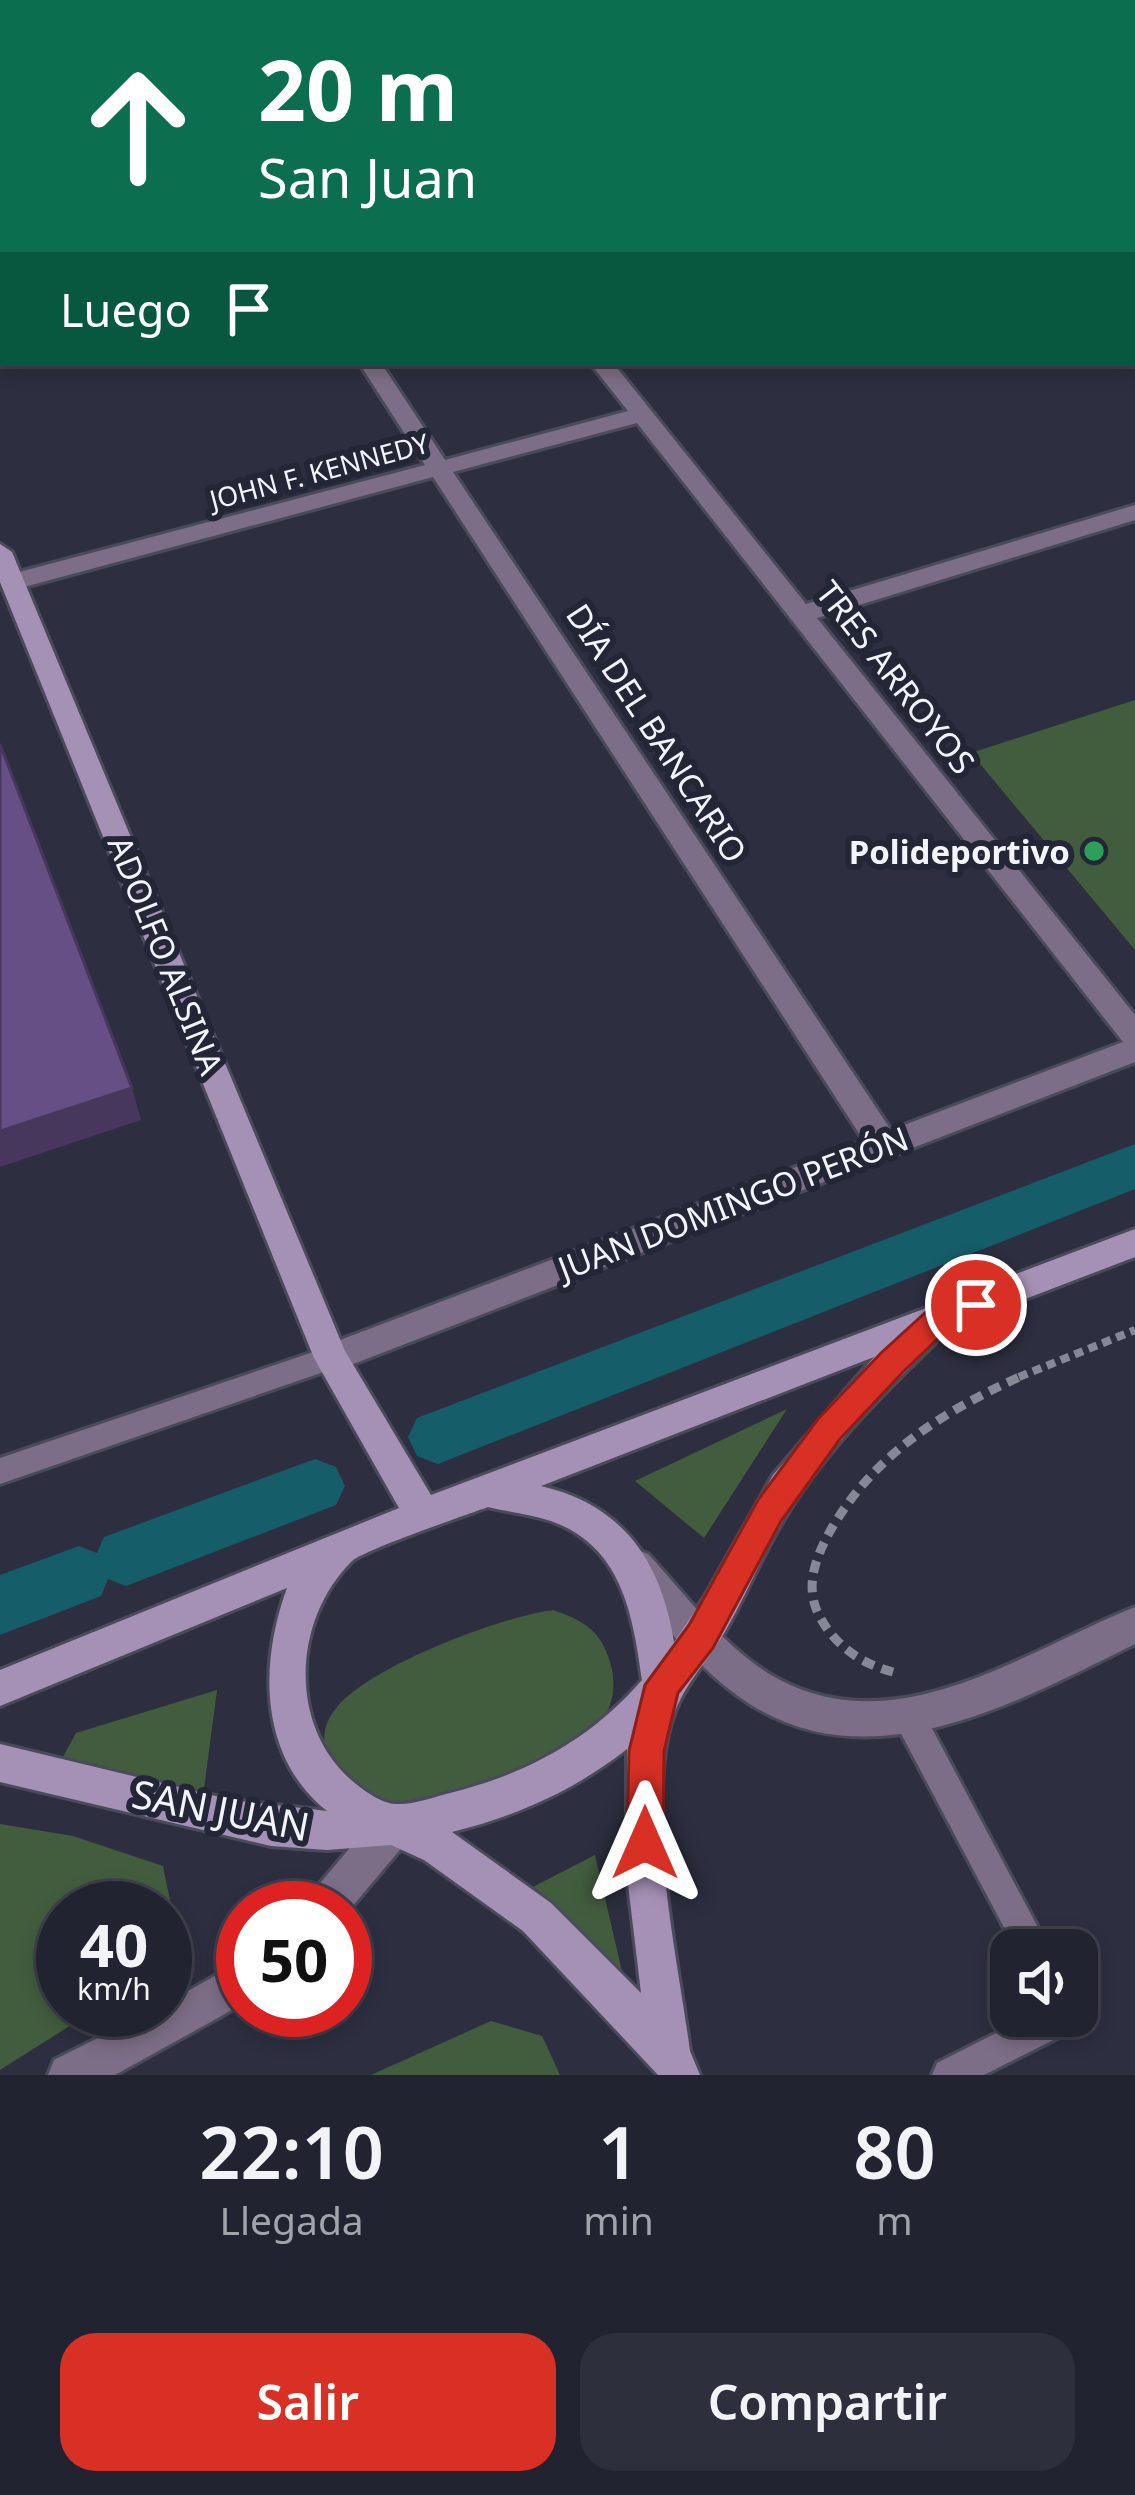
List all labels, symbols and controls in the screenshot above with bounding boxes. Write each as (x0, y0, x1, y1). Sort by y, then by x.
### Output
text: 20 m (258, 31, 458, 146)
icon: ahead (60, 48, 216, 204)
text: San Juan (258, 140, 477, 214)
icon: arrive (216, 276, 282, 342)
text: Luego (60, 279, 192, 340)
street label: JOHN F. KENNEDY (203, 424, 433, 519)
street label: TRES ARROYOS (806, 571, 986, 783)
street label: DÍA DEL BANCARIO (556, 595, 758, 871)
street label: ADOLFO ALSINA (98, 829, 235, 1082)
place label: Polideportivo (849, 829, 1070, 874)
marker: Polideportivo (1081, 838, 1107, 864)
street label: JUAN DOMINGO PERÓN (549, 1115, 915, 1292)
pin (925, 1254, 1027, 1356)
icon: arrive (943, 1272, 1009, 1338)
street label: SAN JUAN (128, 1766, 314, 1852)
position arrow (582, 1780, 708, 1906)
speed limit sign: 50 (216, 1881, 372, 2037)
text: 40 (80, 1903, 148, 1985)
map controls (990, 1929, 1098, 2037)
button: sound (990, 1929, 1098, 2037)
text: km/h (77, 1968, 151, 2009)
text: 22:10 (199, 2102, 384, 2200)
text: 1 (598, 2102, 639, 2200)
text: 80 (853, 2102, 936, 2200)
text: Llegada (220, 2193, 364, 2246)
text: min (583, 2193, 654, 2246)
text: m (876, 2193, 913, 2246)
button: Salir (60, 2333, 556, 2471)
button: Compartir (580, 2333, 1075, 2471)

